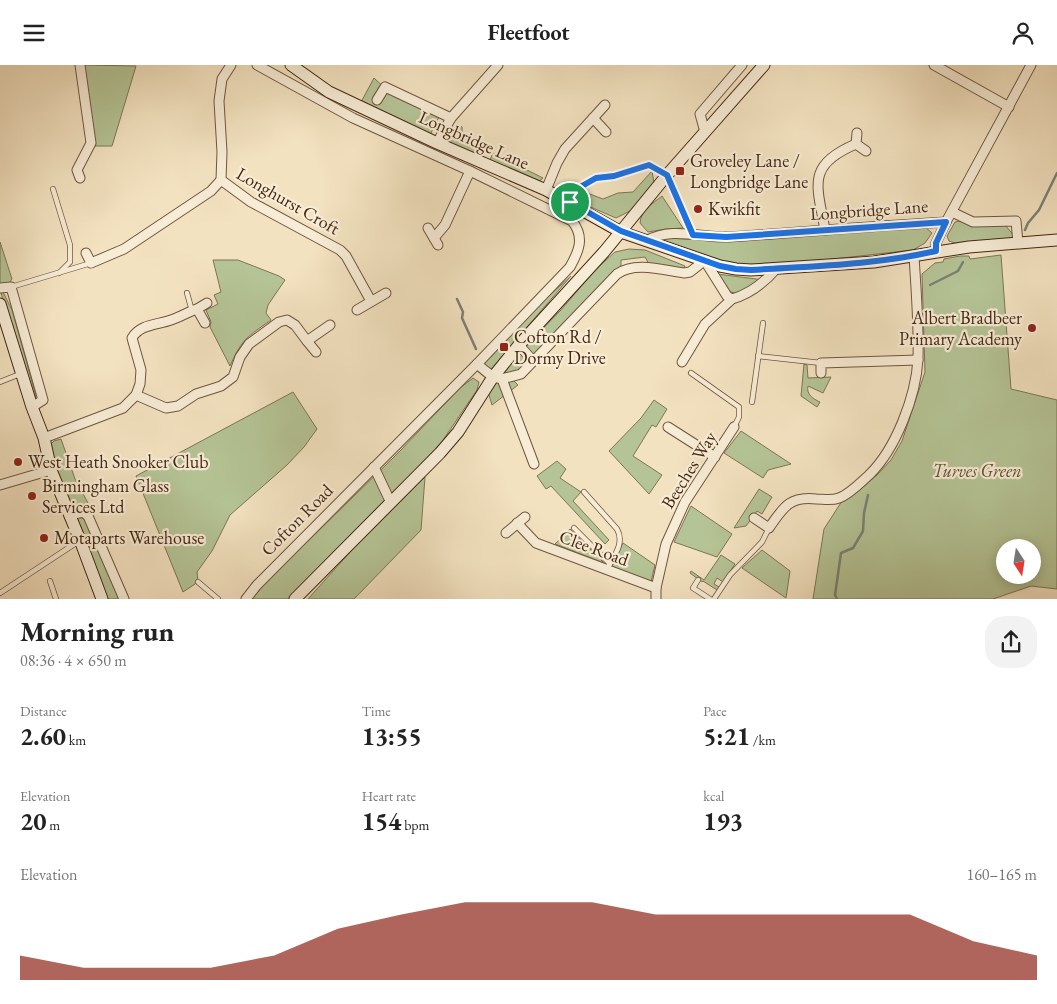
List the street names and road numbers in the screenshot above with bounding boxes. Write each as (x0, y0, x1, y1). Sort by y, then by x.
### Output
street label: Longbridge Lane (416, 105, 533, 174)
street label: Longhurst Croft (232, 162, 344, 240)
street label: Longbridge Lane (809, 194, 929, 225)
street label: Beeches Way (656, 427, 721, 513)
street label: Cofton Road (256, 478, 338, 561)
street label: Clee Road (556, 524, 633, 571)

